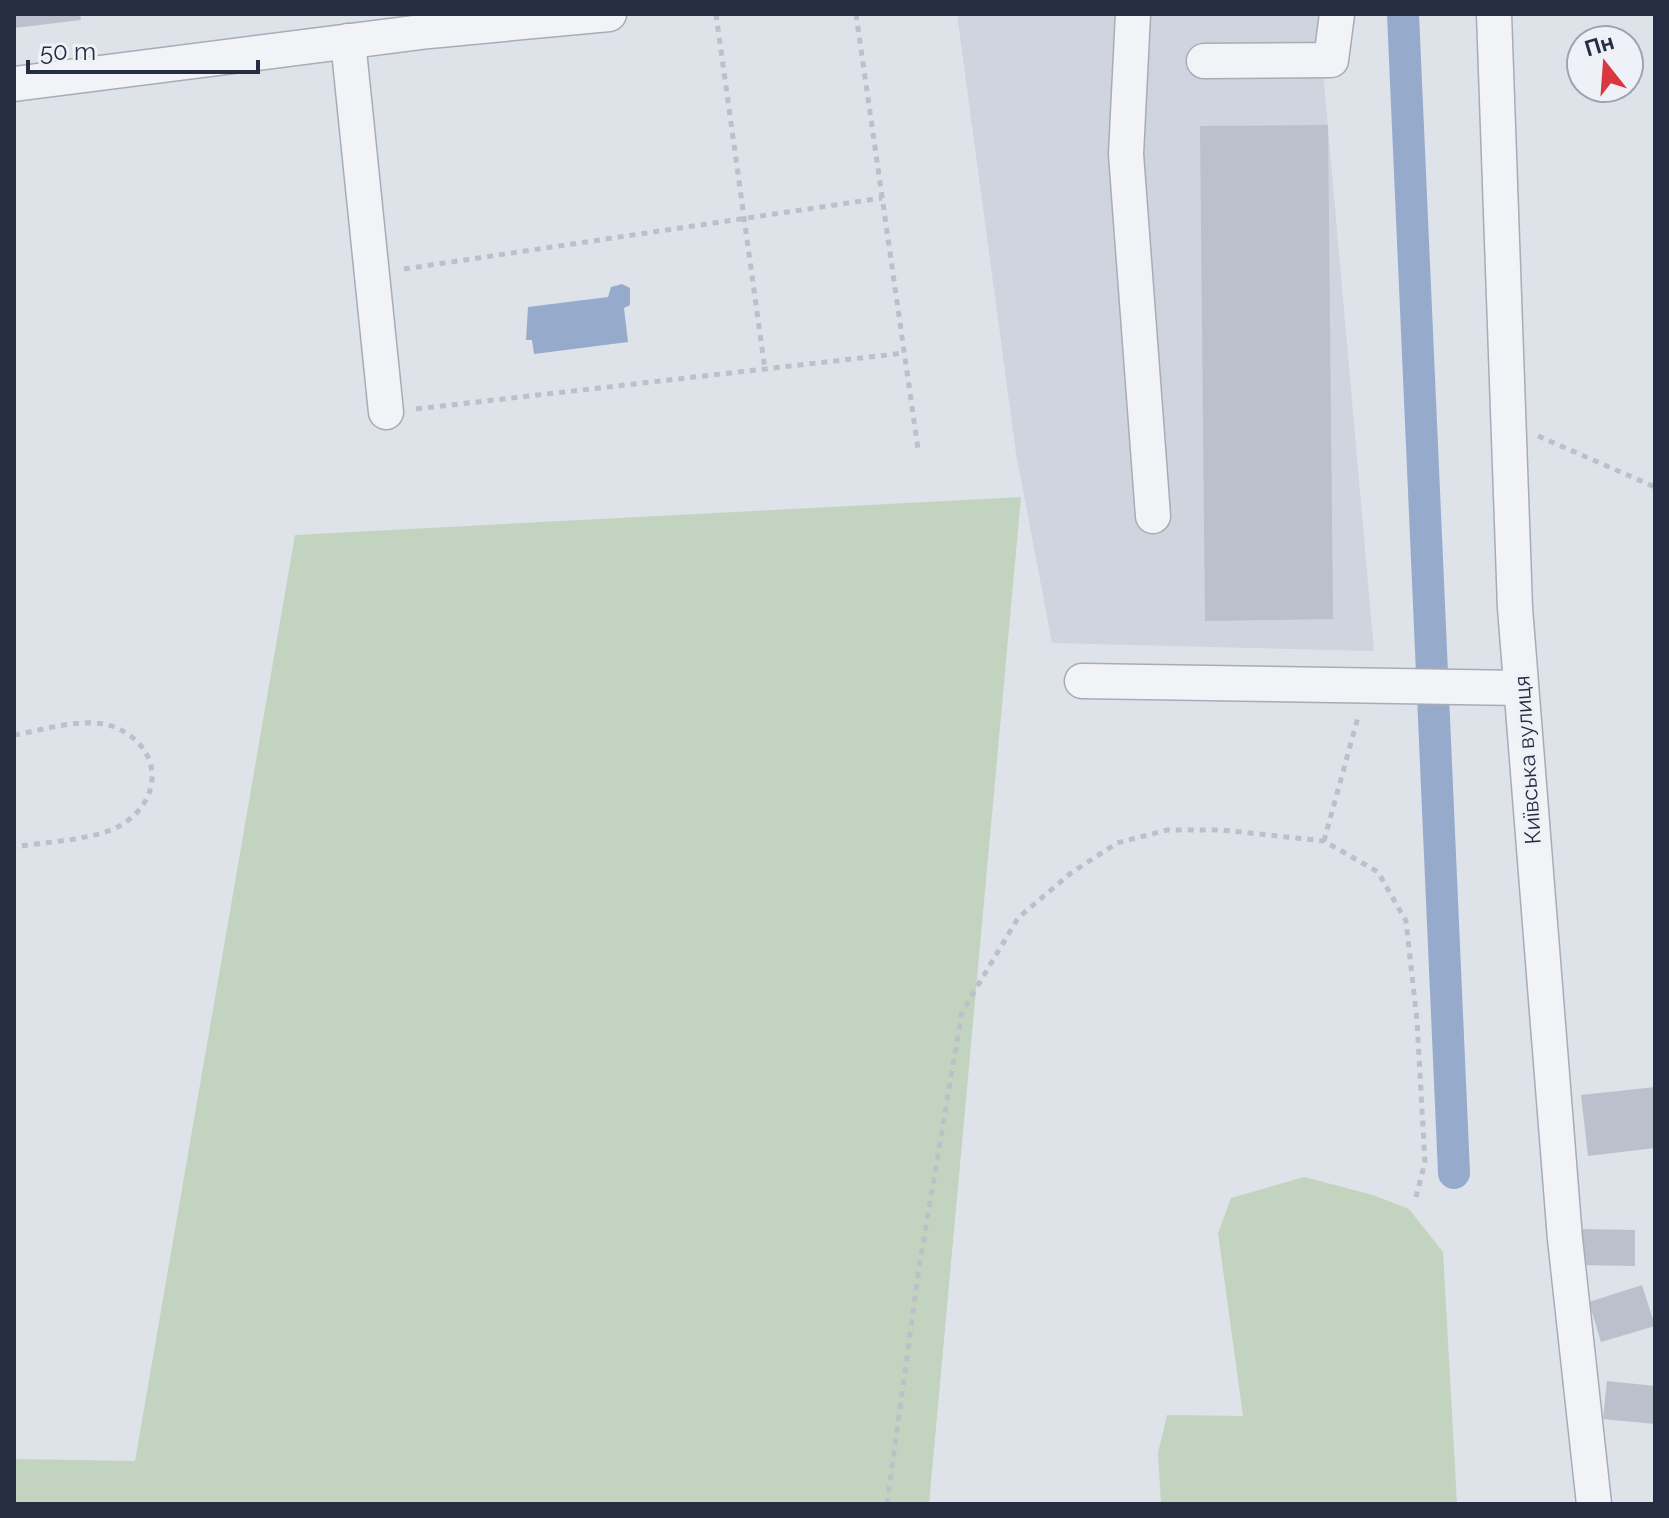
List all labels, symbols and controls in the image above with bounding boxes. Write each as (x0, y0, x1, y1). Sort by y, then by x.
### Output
scale bar (28, 24, 258, 74)
north arrow (1565, 24, 1645, 104)
text: Пн (1581, 28, 1617, 62)
text: 50 m (40, 37, 96, 66)
street label: Київська вулиця (1508, 675, 1546, 845)

